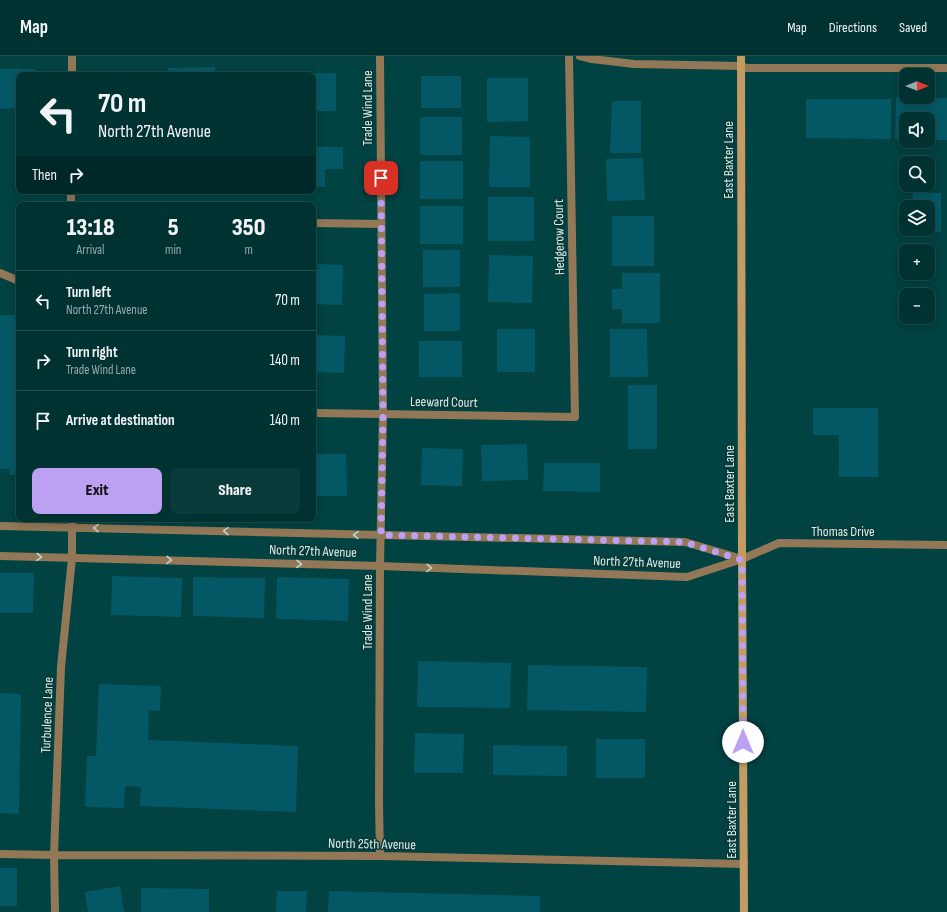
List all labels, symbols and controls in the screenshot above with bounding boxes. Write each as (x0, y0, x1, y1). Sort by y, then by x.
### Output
text: Map (20, 16, 48, 39)
text: Map (787, 19, 807, 36)
text: Directions (829, 19, 877, 36)
text: Saved (899, 19, 927, 36)
north arrow (899, 68, 935, 104)
map controls (899, 68, 935, 324)
street label: Trade Wind Lane (359, 70, 376, 146)
text: 70 m (98, 87, 146, 120)
icon: left (32, 88, 84, 140)
button: sound (899, 112, 935, 148)
text: North 27th Avenue (98, 121, 211, 142)
street label: East Baxter Lane (720, 121, 737, 199)
button: search (899, 156, 935, 192)
pin (364, 161, 398, 195)
icon: right (65, 164, 87, 186)
text: Then (32, 166, 57, 185)
icon: arrive (370, 167, 392, 189)
street label: Hedgerow Court (550, 199, 568, 275)
button: layers (899, 200, 935, 236)
text: 13:18 (66, 213, 115, 242)
text: 5 (168, 213, 179, 242)
text: 350 (232, 213, 266, 242)
text: Arrival (77, 242, 105, 258)
text: min (165, 242, 181, 258)
text: m (244, 242, 253, 258)
button: + (899, 244, 935, 280)
text: Turn left (66, 283, 111, 302)
button: − (899, 288, 935, 324)
icon: left (32, 290, 54, 312)
text: 70 m (275, 291, 300, 310)
text: North 27th Avenue (66, 302, 148, 318)
text: Turn right (66, 343, 118, 362)
icon: right (32, 350, 54, 372)
text: 140 m (270, 351, 300, 370)
text: Trade Wind Lane (66, 362, 136, 378)
street label: Leeward Court (410, 393, 478, 411)
icon: arrive (32, 410, 54, 432)
text: Arrive at destination (66, 411, 175, 430)
text: 140 m (270, 411, 300, 430)
street label: East Baxter Lane (721, 445, 738, 523)
button: Exit (32, 468, 162, 514)
button: Share (170, 468, 300, 514)
street label: Thomas Drive (811, 523, 875, 540)
one-way arrow (93, 524, 99, 533)
one-way arrow (223, 527, 229, 536)
one-way arrow (353, 530, 359, 539)
street label: North 27th Avenue (269, 541, 357, 561)
one-way arrow (36, 552, 42, 561)
street label: North 27th Avenue (593, 552, 681, 572)
one-way arrow (166, 556, 172, 564)
one-way arrow (296, 559, 302, 568)
one-way arrow (426, 563, 432, 572)
street label: Trade Wind Lane (359, 574, 376, 650)
street label: Turbulence Lane (37, 677, 57, 753)
position arrow (722, 721, 764, 763)
street label: East Baxter Lane (723, 781, 740, 859)
street label: North 25th Avenue (328, 835, 416, 853)

